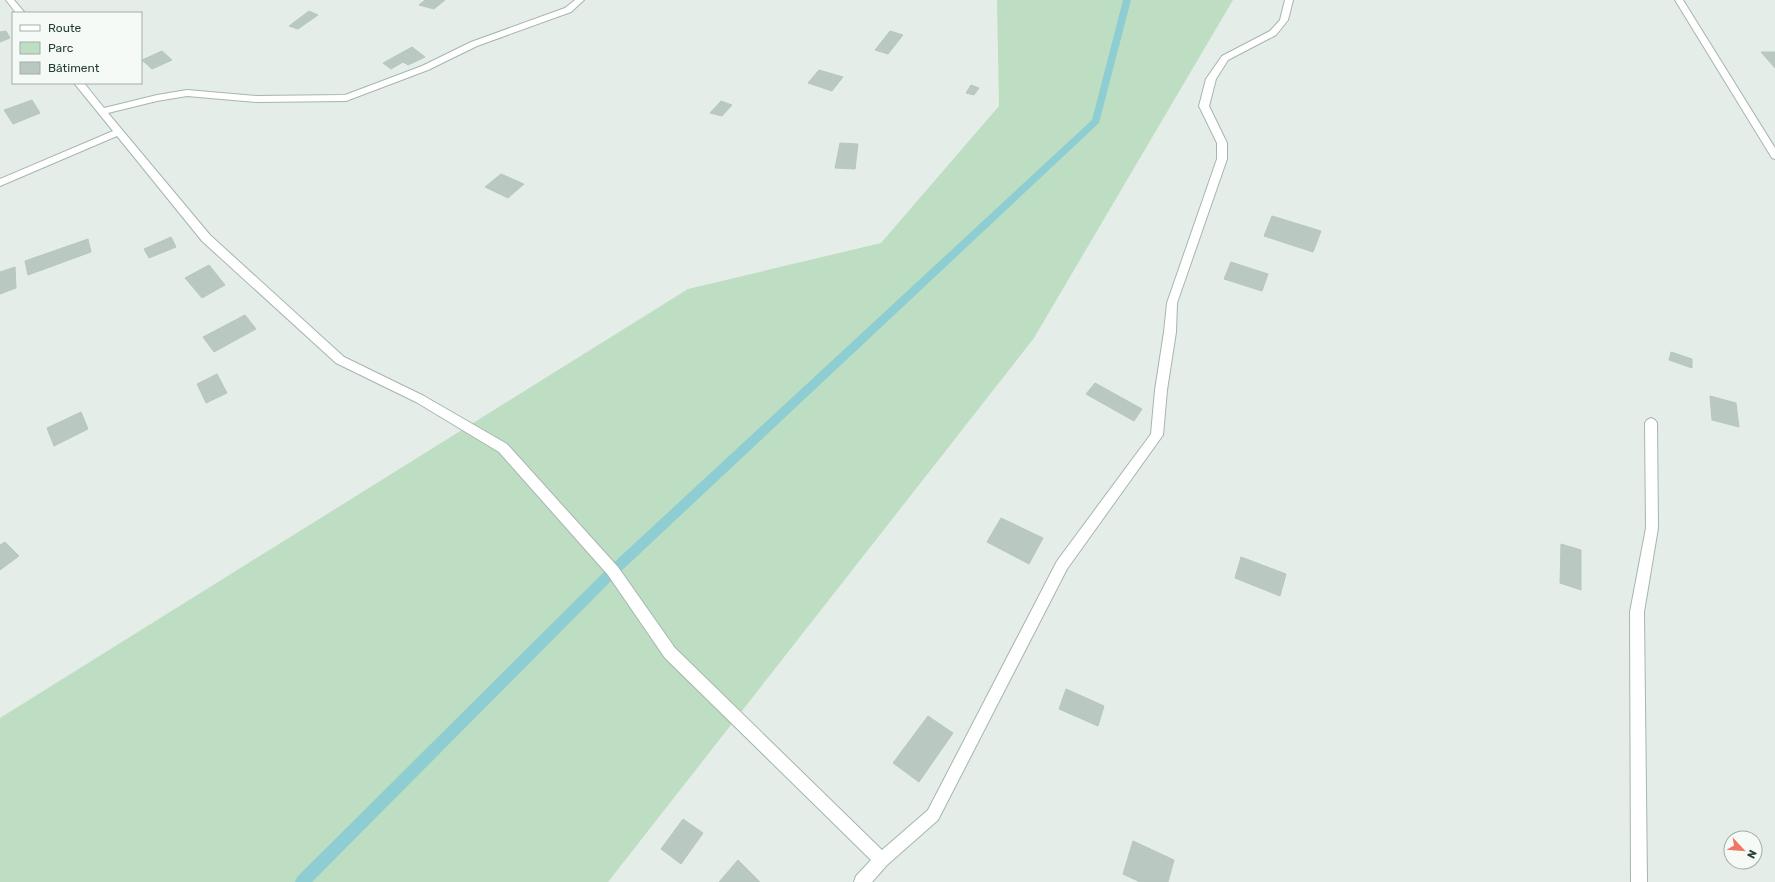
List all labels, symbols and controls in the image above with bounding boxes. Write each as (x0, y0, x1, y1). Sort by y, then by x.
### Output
legend (12, 12, 142, 84)
text: Route (48, 21, 82, 35)
text: Parc (48, 41, 74, 55)
text: Bâtiment (48, 61, 100, 75)
north arrow (1723, 830, 1763, 870)
text: N (1744, 848, 1759, 861)

